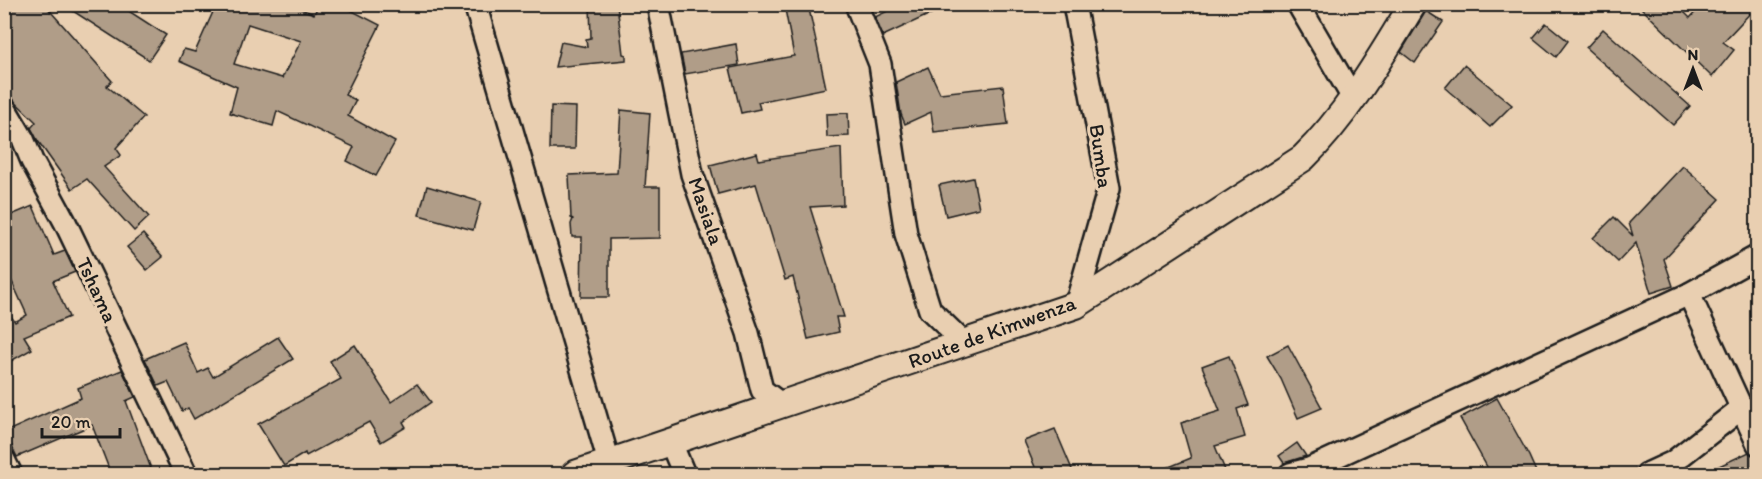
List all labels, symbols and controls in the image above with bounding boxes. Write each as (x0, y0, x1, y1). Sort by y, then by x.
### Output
north arrow (1663, 39, 1723, 99)
text: N (1688, 45, 1698, 64)
street label: Bumba (1085, 122, 1118, 189)
street label: Masiala (683, 174, 730, 248)
street label: Tshama (72, 253, 123, 326)
street label: Route de Kimwenza (905, 290, 1079, 373)
scale bar (42, 401, 120, 439)
text: 20 m (51, 411, 91, 433)

